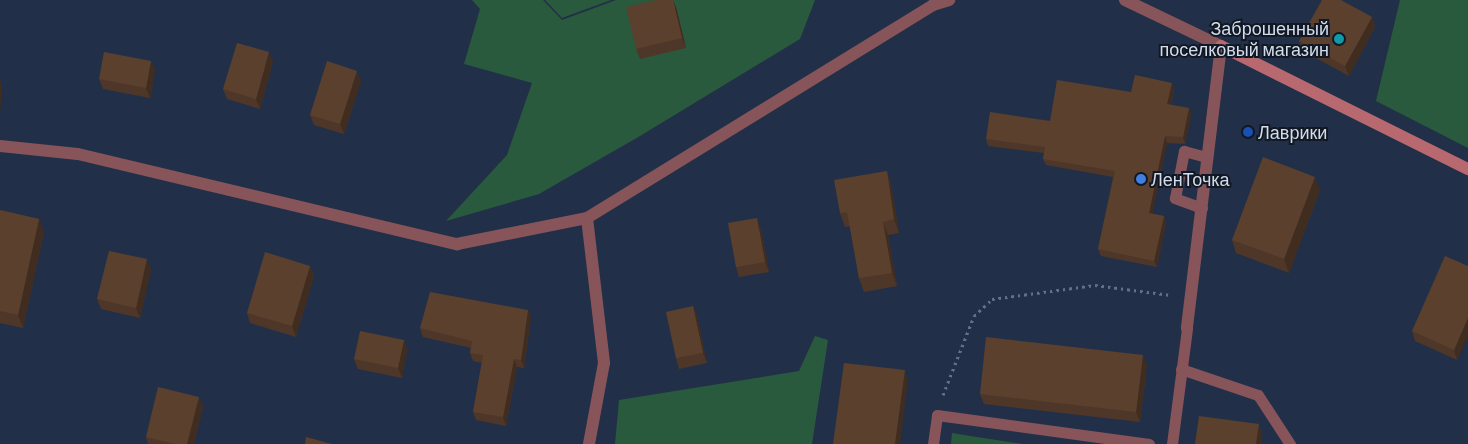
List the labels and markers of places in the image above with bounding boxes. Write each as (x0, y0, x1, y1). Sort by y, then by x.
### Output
place label: Заброшенный поселковый магазин (1159, 18, 1329, 60)
marker: Заброшенный поселковый магазин (1333, 33, 1345, 45)
place label: Лаврики (1258, 121, 1327, 143)
marker: Лаврики (1242, 126, 1254, 138)
place label: ЛенТочка (1151, 168, 1230, 190)
marker: ЛенТочка (1135, 173, 1147, 185)

